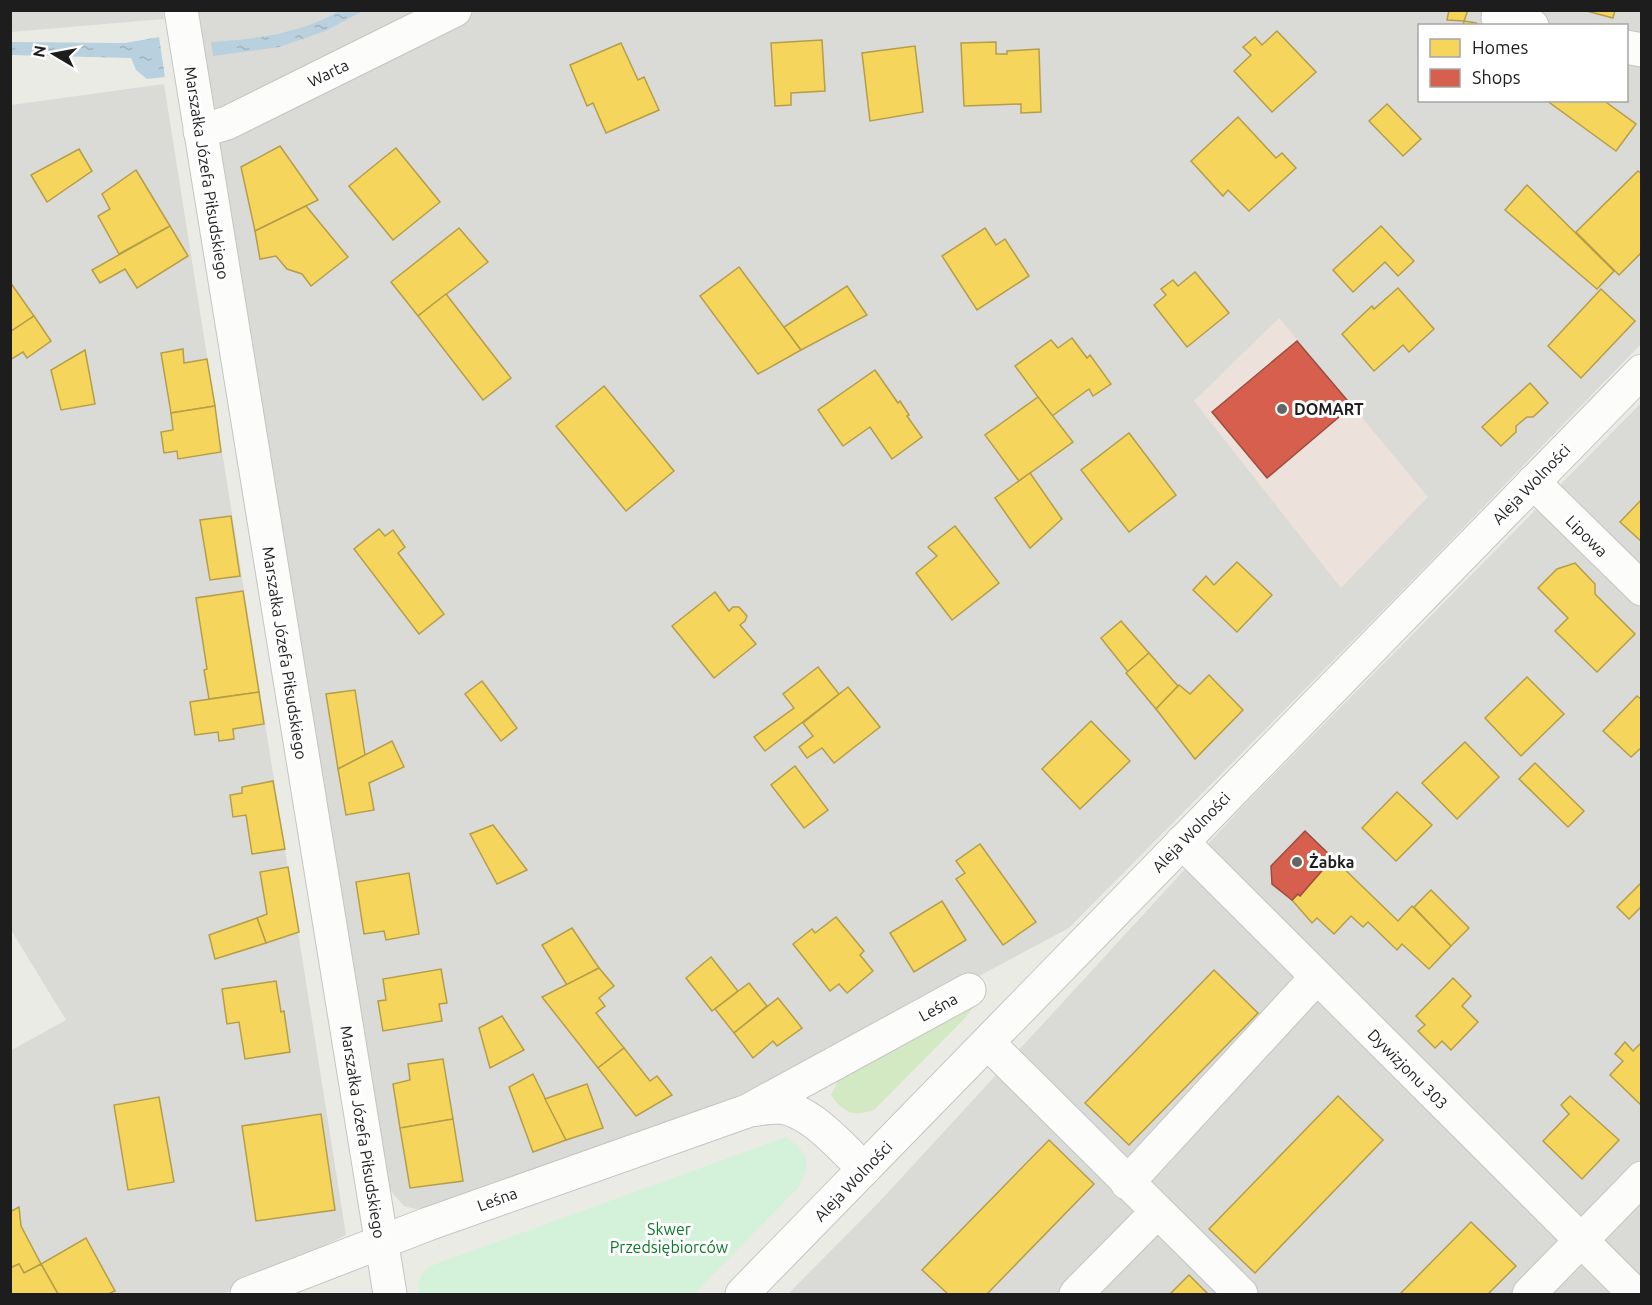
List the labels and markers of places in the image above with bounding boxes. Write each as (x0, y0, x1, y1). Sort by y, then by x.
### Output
place label: DOMART (1294, 400, 1364, 418)
marker: DOMART (1275, 402, 1289, 416)
place label: Żabka (1309, 853, 1355, 871)
marker: Żabka (1290, 855, 1304, 869)

